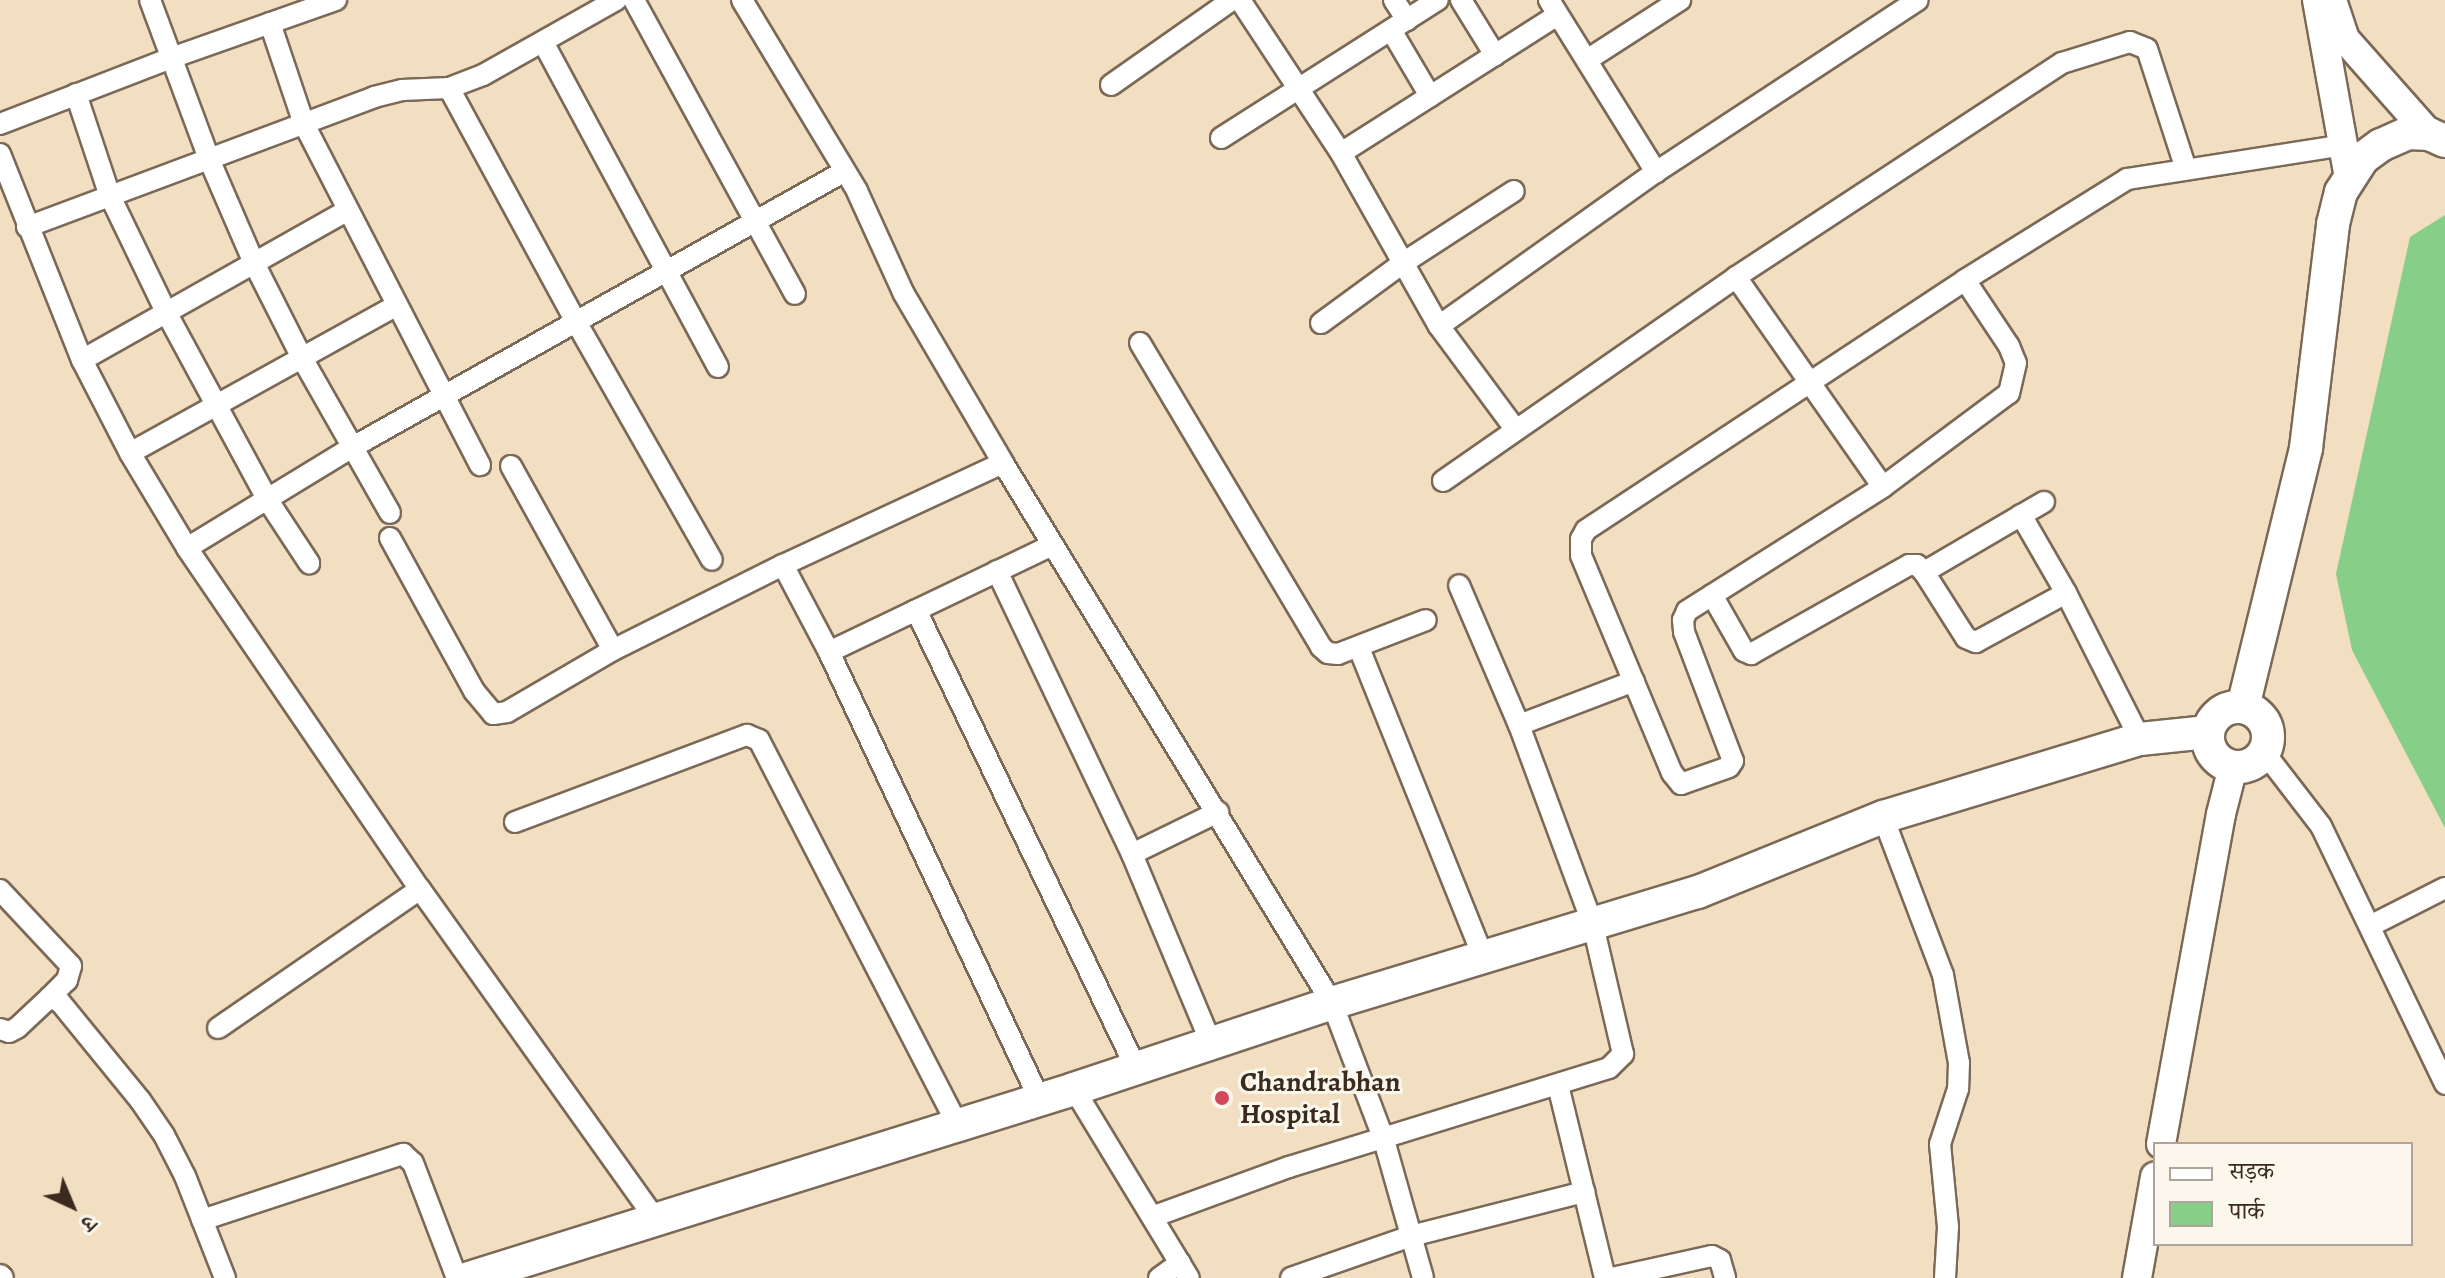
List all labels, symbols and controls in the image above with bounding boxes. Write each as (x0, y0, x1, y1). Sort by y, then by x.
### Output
place label: Chandrabhan Hospital (1240, 1065, 1400, 1131)
marker: Chandrabhan Hospital (1211, 1087, 1233, 1109)
legend (2153, 1142, 2413, 1246)
text: सड़क (2229, 1155, 2274, 1187)
north arrow (32, 1166, 112, 1246)
text: पार्क (2229, 1195, 2264, 1227)
text: उ (74, 1209, 103, 1238)

